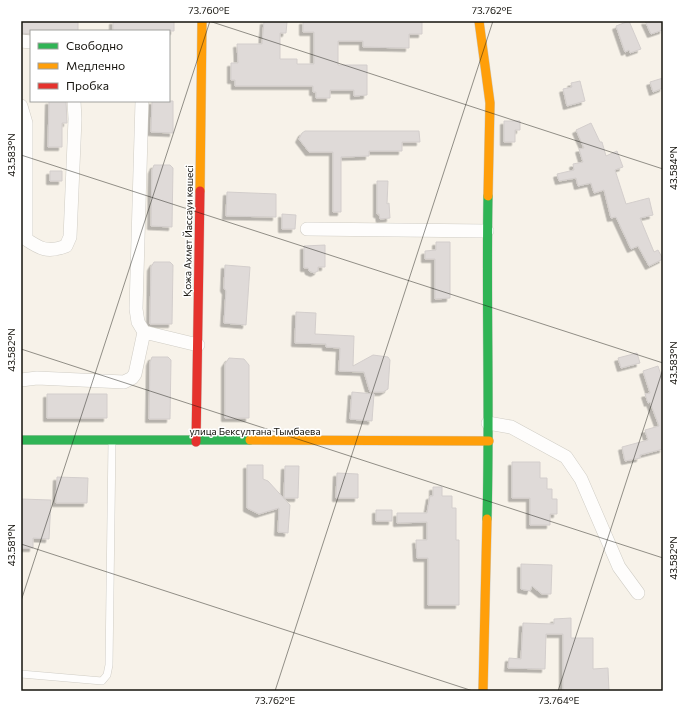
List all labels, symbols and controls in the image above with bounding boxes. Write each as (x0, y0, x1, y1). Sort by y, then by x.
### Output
text: 73.760°E (188, 4, 230, 16)
text: 73.762°E (472, 4, 512, 16)
legend (30, 30, 170, 102)
text: Свободно (66, 38, 123, 52)
text: Медленно (66, 58, 125, 72)
text: Пробка (66, 78, 109, 92)
text: 43.583°N (5, 133, 17, 177)
text: 43.584°N (667, 146, 679, 190)
street label: Қожа Ахмет Йассауи көшесі (181, 165, 195, 297)
text: 43.582°N (5, 328, 17, 372)
text: 43.583°N (667, 341, 679, 385)
street label: улица Бексултана Тымбаева (189, 425, 321, 437)
text: 43.581°N (5, 524, 17, 566)
text: 43.582°N (667, 536, 679, 580)
text: 73.762°E (255, 694, 295, 706)
text: 73.764°E (538, 694, 580, 706)

